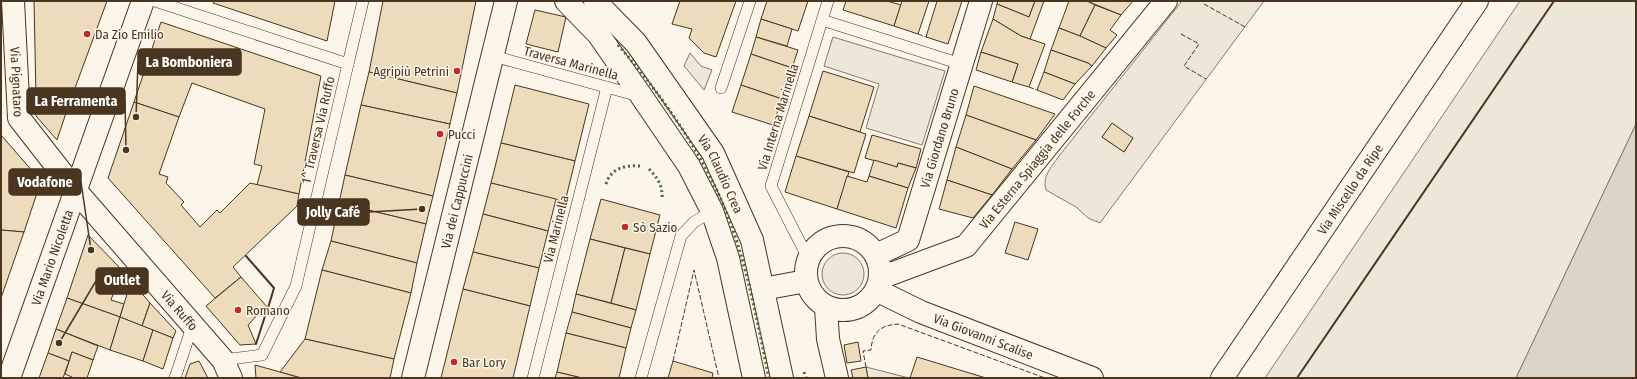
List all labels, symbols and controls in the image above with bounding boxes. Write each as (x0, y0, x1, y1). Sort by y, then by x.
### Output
place label: Da Zio Emilio (95, 27, 164, 42)
marker: Da Zio Emilio (82, 29, 92, 39)
street label: Traversa Marinella (522, 43, 620, 83)
street label: Via Pignataro (8, 46, 26, 118)
callout: La Bomboniera (138, 49, 241, 75)
text: La Bomboniera (145, 54, 233, 71)
street label: Via Interna Marinella (755, 62, 801, 172)
place label: Agripiù Petrini (373, 64, 449, 79)
marker: Agripiù Petrini (452, 66, 462, 76)
street label: 1^ Traversa Via Ruffo (298, 75, 338, 185)
street label: Via Giordano Bruno (917, 86, 961, 190)
street label: Via Esterna Spiaggia delle Forche (976, 87, 1098, 232)
callout: La Ferramenta (27, 88, 125, 114)
text: La Ferramenta (35, 93, 117, 110)
place label: Pucci (448, 127, 475, 142)
marker: Pucci (435, 129, 445, 139)
street label: Via Claudio Crea (695, 132, 746, 215)
street label: Via Miscello da Ripe (1314, 141, 1386, 237)
street label: Via dei Cappuccini (438, 152, 475, 250)
callout: Vodafone (9, 169, 81, 195)
text: Vodafone (16, 174, 73, 191)
street label: Via Marinella (540, 194, 572, 264)
callout: Jolly Café (298, 199, 369, 225)
text: Jolly Café (305, 204, 360, 221)
street label: Via Mario Nicoletta (28, 207, 76, 307)
place label: Sò Sazio (633, 220, 678, 235)
marker: Sò Sazio (620, 222, 630, 232)
callout: Outlet (96, 268, 148, 294)
text: Outlet (104, 272, 141, 289)
street label: Via Ruffo (158, 287, 201, 334)
place label: Romano (246, 303, 290, 318)
marker: Romano (233, 305, 243, 315)
street label: Via Giovanni Scalise (931, 310, 1035, 362)
place label: Bar Lory (462, 355, 506, 370)
marker: Bar Lory (449, 357, 459, 367)

